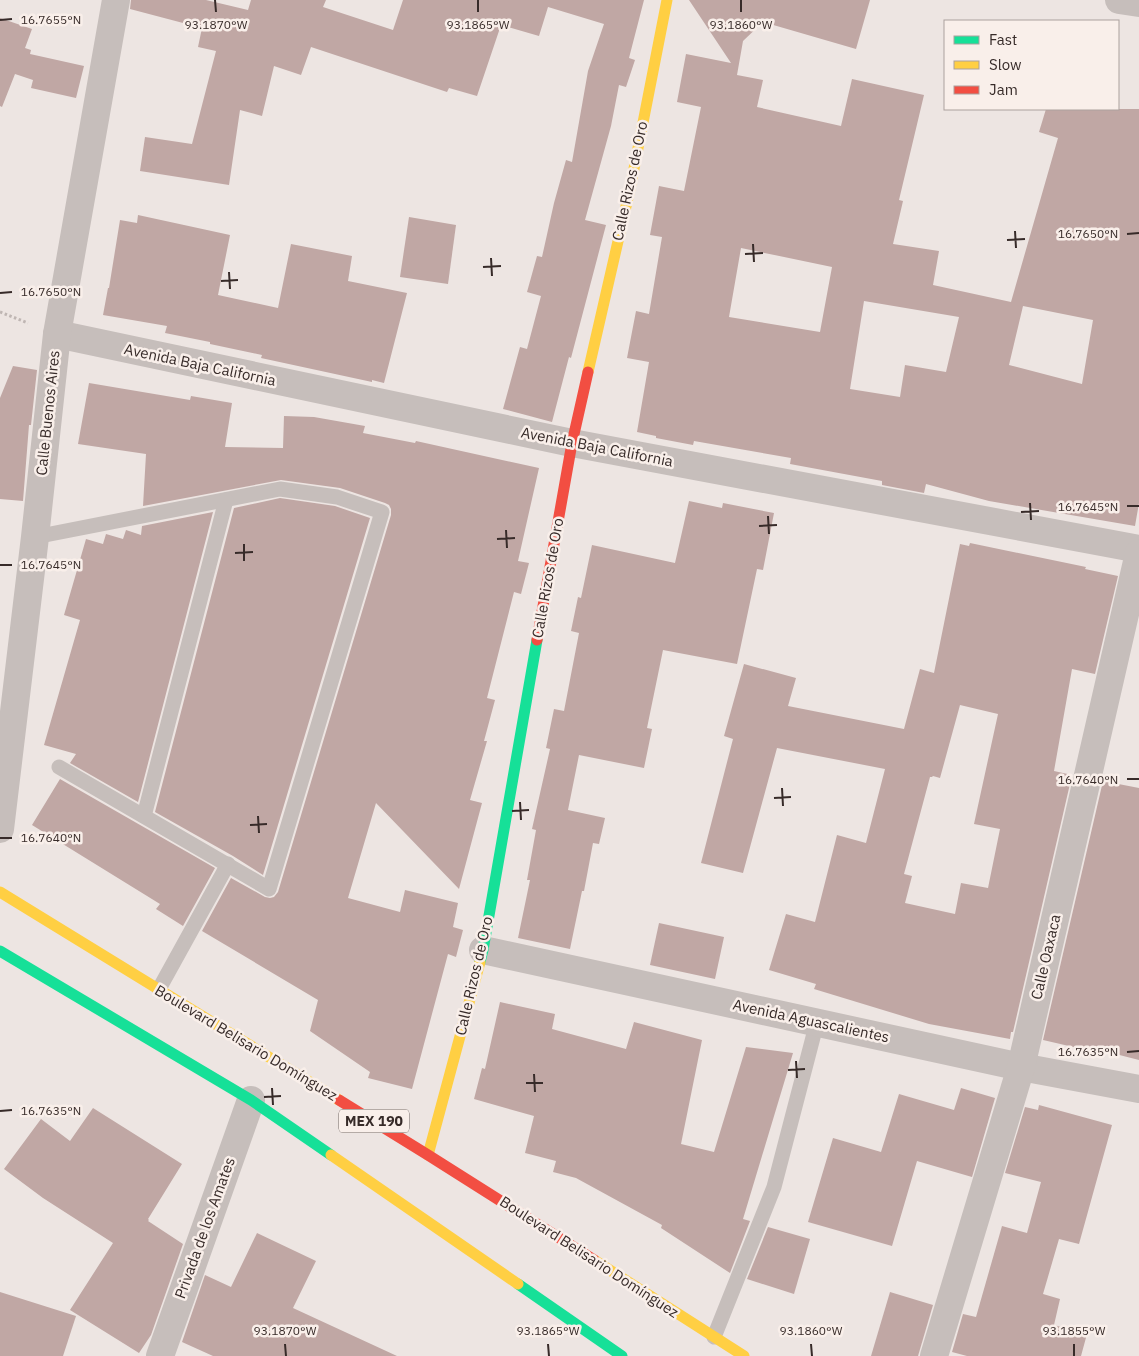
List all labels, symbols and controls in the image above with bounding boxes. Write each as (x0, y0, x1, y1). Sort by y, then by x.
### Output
text: 16.7655°N (21, 12, 81, 27)
text: 93.1870°W (185, 17, 248, 32)
text: 93.1865°W (447, 17, 510, 32)
text: 93.1860°W (710, 17, 773, 32)
legend (944, 20, 1119, 110)
text: Fast (989, 30, 1017, 49)
text: Slow (989, 55, 1022, 74)
text: Jam (989, 80, 1018, 99)
street label: Calle Rizos de Oro (608, 119, 651, 242)
text: 16.7650°N (1058, 226, 1118, 241)
text: 16.7650°N (21, 284, 81, 299)
street label: Avenida Baja California (123, 339, 278, 390)
street label: Calle Buenos Aires (31, 349, 64, 477)
street label: Avenida Baja California (519, 422, 675, 471)
text: 16.7645°N (1058, 499, 1118, 514)
street label: Calle Rizos de Oro (528, 516, 567, 639)
text: 16.7645°N (21, 557, 81, 572)
text: 16.7640°N (1058, 772, 1118, 787)
text: 16.7640°N (21, 830, 81, 845)
street label: Calle Oaxaca (1026, 912, 1065, 1001)
street label: Calle Rizos de Oro (451, 915, 496, 1037)
street label: Boulevard Belisario Domínguez (152, 980, 341, 1105)
street label: Avenida Aguascalientes (731, 995, 891, 1046)
text: 16.7635°N (1058, 1044, 1118, 1059)
text: 16.7635°N (21, 1103, 81, 1118)
road number: MEX 190 (339, 1110, 409, 1132)
street label: Privada de los Amates (170, 1155, 239, 1301)
street label: Boulevard Belisario Domínguez (496, 1192, 682, 1322)
text: 93.1870°W (254, 1323, 317, 1338)
text: 93.1865°W (517, 1323, 580, 1338)
text: 93.1860°W (780, 1323, 843, 1338)
text: 93.1855°W (1043, 1323, 1106, 1338)

